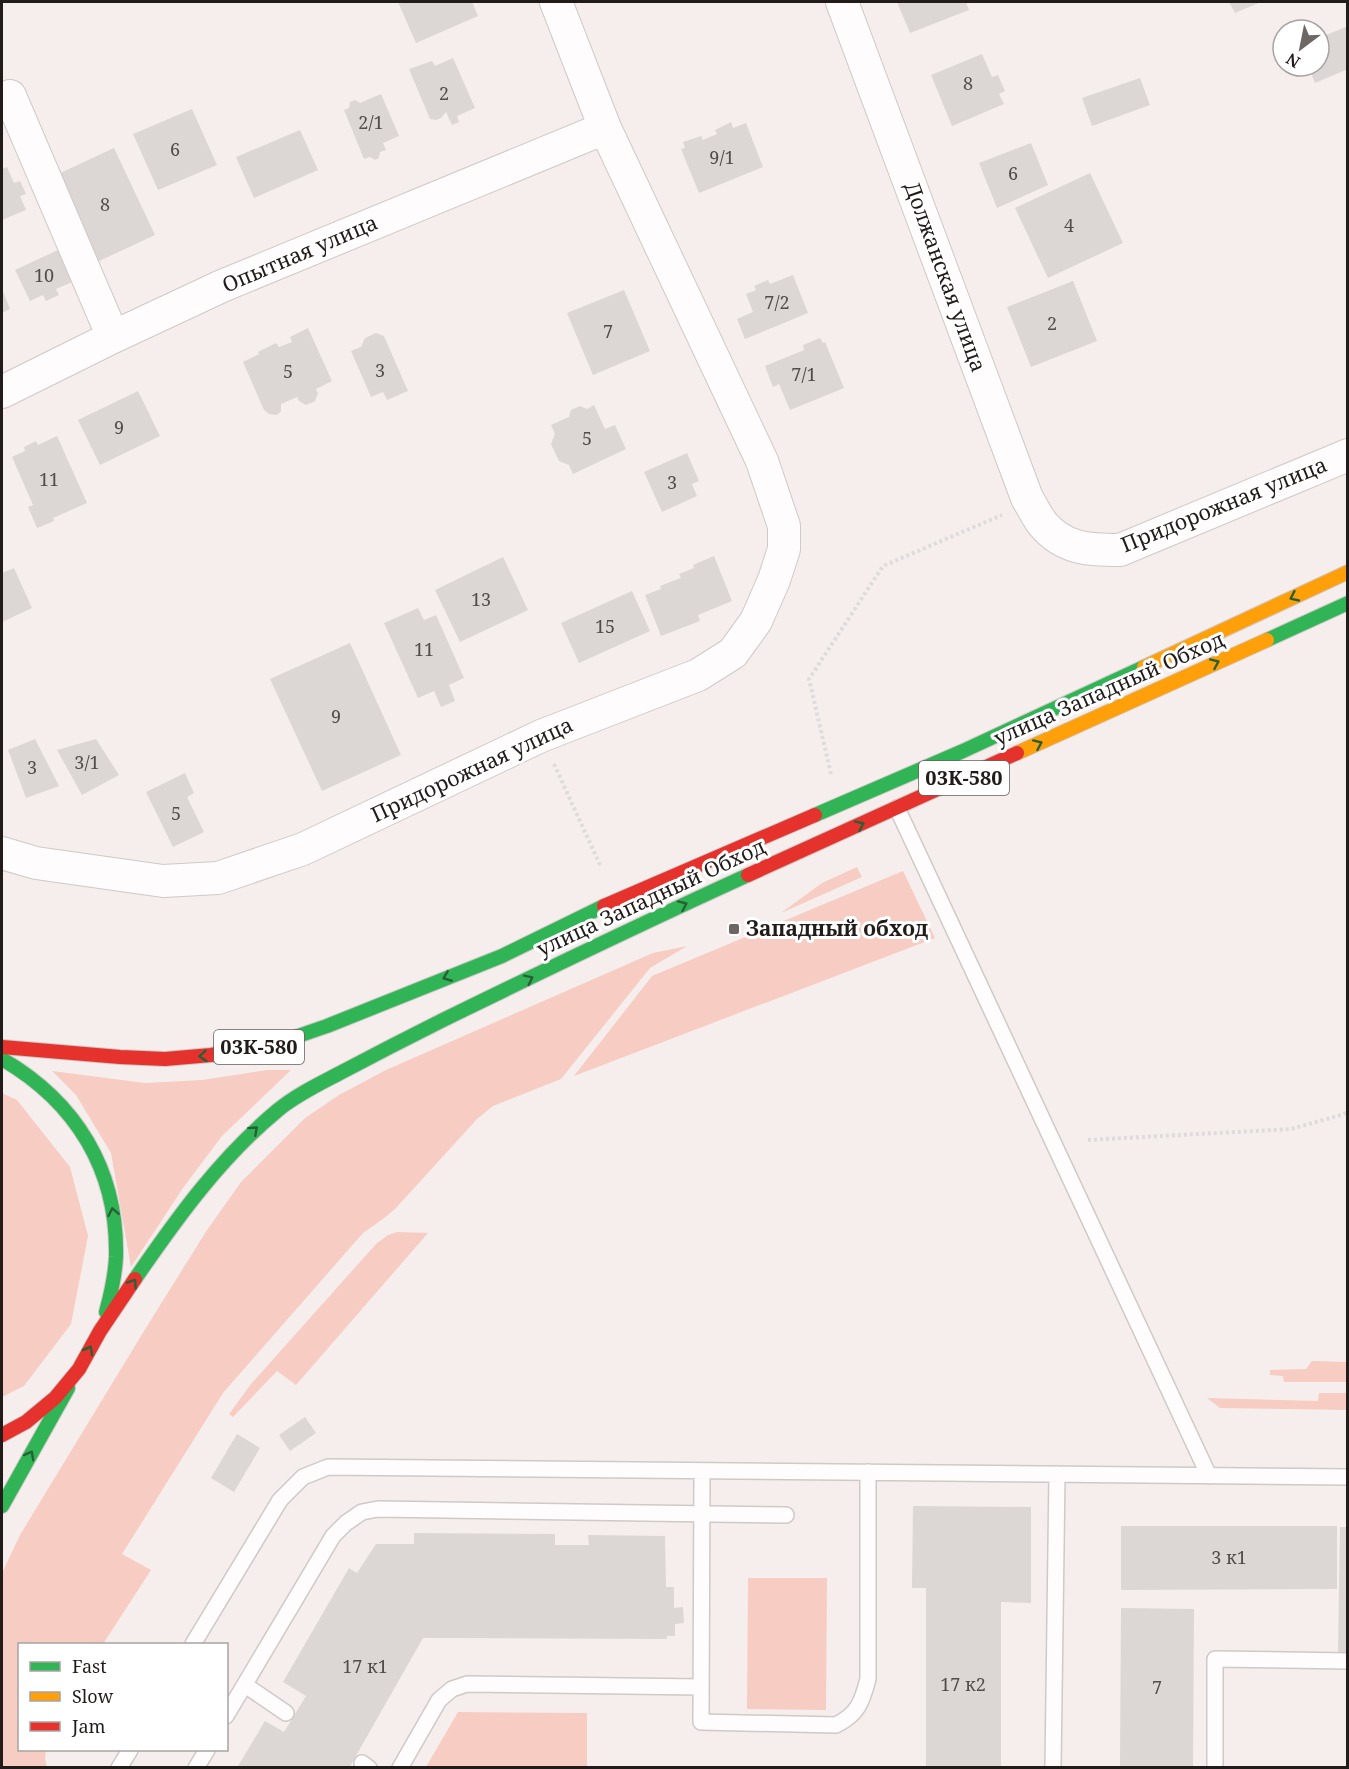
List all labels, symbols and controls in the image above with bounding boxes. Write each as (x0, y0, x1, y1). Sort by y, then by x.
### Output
north arrow (1271, 18, 1331, 78)
text: N (1282, 48, 1304, 73)
house number: 8 (963, 71, 973, 95)
house number: 2 (439, 81, 449, 105)
house number: 2/1 (358, 110, 384, 134)
house number: 6 (170, 137, 180, 161)
house number: 9/1 (709, 145, 735, 169)
house number: 6 (1008, 161, 1018, 185)
street label: Должанская улица (899, 178, 993, 376)
house number: 8 (100, 192, 110, 216)
street label: Опытная улица (218, 208, 382, 298)
house number: 4 (1064, 213, 1074, 237)
house number: 10 (34, 263, 54, 287)
house number: 7/2 (764, 290, 790, 314)
house number: 2 (1047, 311, 1057, 335)
house number: 7 (603, 319, 613, 343)
house number: 3 (375, 358, 385, 382)
house number: 5 (283, 359, 293, 383)
house number: 7/1 (791, 362, 817, 386)
house number: 9 (114, 415, 124, 439)
house number: 5 (582, 426, 592, 450)
street label: Придорожная улица (1116, 450, 1331, 558)
house number: 11 (39, 467, 59, 491)
house number: 3 (667, 470, 677, 494)
house number: 13 (471, 587, 491, 611)
one-way arrow (1290, 589, 1301, 601)
house number: 15 (595, 614, 615, 638)
street label: улица Западный Обход (989, 625, 1228, 752)
house number: 11 (414, 637, 434, 661)
one-way arrow (1209, 659, 1220, 671)
house number: 9 (331, 704, 341, 728)
street label: Придорожная улица (366, 710, 577, 828)
one-way arrow (1031, 739, 1042, 751)
house number: 3/1 (74, 750, 100, 774)
house number: 3 (27, 755, 37, 779)
road number: 03К-580 (919, 761, 1009, 795)
house number: 5 (171, 801, 181, 825)
one-way arrow (854, 820, 865, 832)
street label: улица Западный Обход (532, 832, 770, 963)
one-way arrow (676, 901, 687, 913)
place label: Западный обход (746, 914, 928, 942)
marker: Западный обход (727, 922, 741, 936)
one-way arrow (443, 970, 453, 983)
one-way arrow (522, 974, 533, 986)
road number: 03К-580 (214, 1030, 304, 1064)
one-way arrow (198, 1049, 207, 1062)
one-way arrow (247, 1126, 258, 1137)
one-way arrow (107, 1207, 120, 1217)
one-way arrow (126, 1278, 137, 1289)
one-way arrow (82, 1346, 94, 1356)
one-way arrow (23, 1451, 34, 1462)
house number: 3 к1 (1211, 1545, 1247, 1569)
legend (18, 1643, 228, 1751)
text: Fast (72, 1654, 107, 1678)
house number: 17 к1 (342, 1654, 388, 1678)
house number: 17 к2 (940, 1672, 986, 1696)
house number: 7 (1152, 1675, 1162, 1699)
text: Slow (72, 1684, 114, 1708)
text: Jam (71, 1714, 106, 1738)

